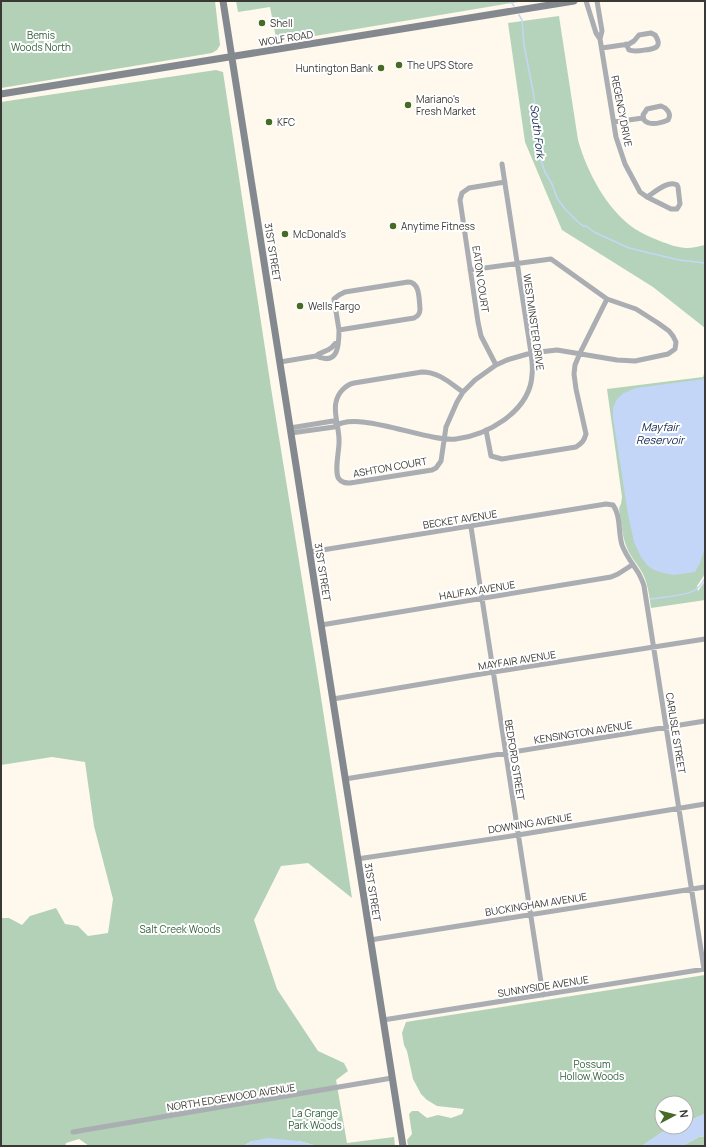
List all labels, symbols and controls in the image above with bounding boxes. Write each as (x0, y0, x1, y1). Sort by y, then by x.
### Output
place label: Shell (270, 16, 293, 30)
marker: Shell (257, 18, 267, 28)
street label: WOLF ROAD (258, 27, 314, 49)
park label: Bemis Woods North (11, 28, 71, 54)
place label: The UPS Store (407, 58, 473, 72)
marker: The UPS Store (394, 60, 404, 70)
place label: Huntington Bank (296, 61, 374, 75)
marker: Huntington Bank (376, 63, 386, 73)
street label: REGENCY DRIVE (608, 74, 636, 148)
place label: Mariano's Fresh Market (416, 92, 476, 118)
marker: Mariano's Fresh Market (403, 100, 413, 110)
water label: South Fork (527, 103, 549, 160)
place label: KFC (277, 115, 295, 129)
marker: KFC (264, 117, 274, 127)
place label: Anytime Fitness (401, 219, 475, 233)
marker: Anytime Fitness (388, 221, 398, 231)
street label: 31ST STREET (261, 222, 285, 282)
place label: McDonald's (293, 227, 346, 241)
marker: McDonald's (280, 229, 290, 239)
street label: EATON COURT (469, 245, 493, 313)
street label: WESTMINSTER DRIVE (520, 273, 548, 372)
place label: Wells Fargo (308, 299, 360, 313)
marker: Wells Fargo (295, 301, 305, 311)
water label: Mayfair Reservoir (636, 419, 686, 447)
street label: ASHTON COURT (352, 454, 428, 480)
street label: BECKET AVENUE (422, 506, 498, 532)
street label: 31ST STREET (311, 542, 335, 602)
street label: HALIFAX AVENUE (438, 577, 516, 603)
street label: MAYFAIR AVENUE (477, 647, 557, 673)
street label: CARLISLE STREET (663, 692, 689, 775)
street label: KENSINGTON AVENUE (533, 717, 634, 747)
street label: BEDFORD STREET (502, 719, 528, 801)
street label: DOWNING AVENUE (487, 809, 573, 837)
street label: 31ST STREET (361, 862, 385, 922)
street label: BUCKINGHAM AVENUE (484, 889, 588, 919)
park label: Salt Creek Woods (139, 922, 221, 936)
street label: SUNNYSIDE AVENUE (496, 972, 590, 1000)
park label: Possum Hollow Woods (560, 1057, 624, 1083)
street label: NORTH EDGEWOOD AVENUE (166, 1080, 296, 1114)
north arrow (654, 1095, 694, 1135)
park label: La Grange Park Woods (288, 1106, 342, 1132)
text: N (676, 1109, 692, 1119)

